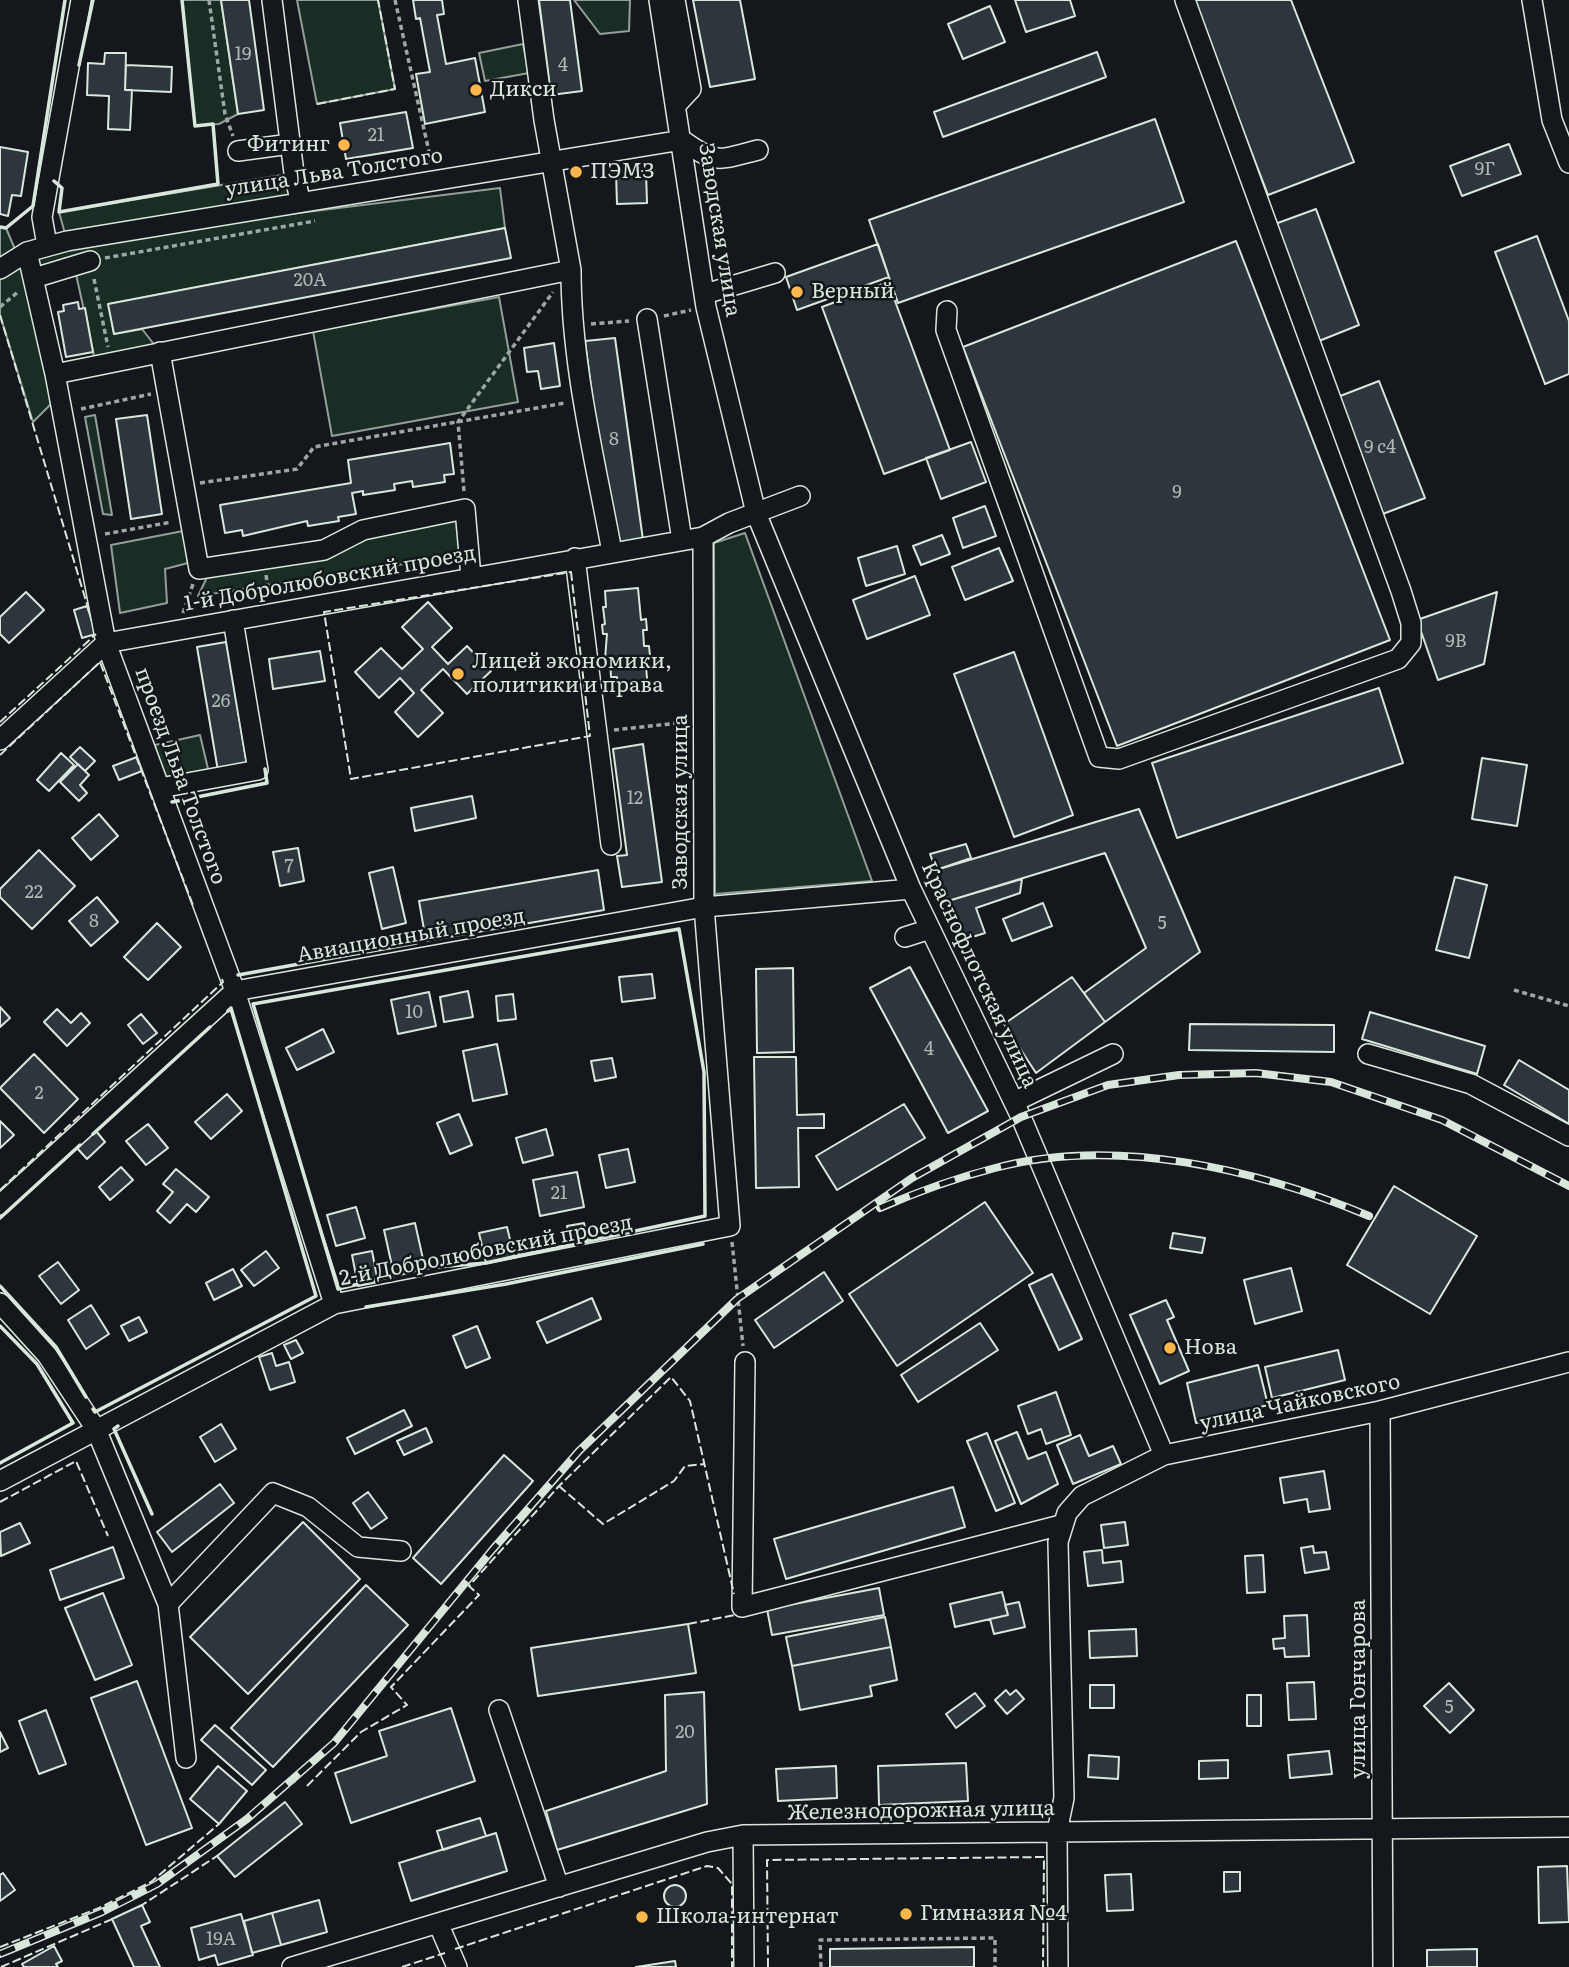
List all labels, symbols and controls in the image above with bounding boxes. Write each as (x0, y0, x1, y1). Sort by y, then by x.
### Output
house number: 19 (235, 44, 251, 66)
house number: 4 (558, 55, 568, 77)
place label: Дикси (490, 77, 557, 103)
marker: Дикси (468, 82, 484, 98)
house number: 21 (368, 125, 384, 147)
place label: Фитинг (247, 132, 330, 158)
marker: Фитинг (336, 137, 352, 153)
street label: Заводская улица (693, 141, 745, 319)
street label: улица Льва Толстого (223, 143, 445, 203)
place label: ПЭМЗ (590, 159, 654, 185)
house number: 9Г (1475, 159, 1495, 181)
marker: ПЭМЗ (568, 164, 584, 180)
house number: 20А (294, 270, 326, 292)
place label: Верный (811, 279, 895, 305)
marker: Верный (789, 284, 805, 300)
house number: 8 (609, 429, 619, 451)
house number: 9 с4 (1364, 437, 1396, 459)
house number: 9 (1172, 482, 1182, 504)
street label: 1-й Добролюбовский проезд (182, 541, 478, 617)
house number: 9В (1445, 631, 1467, 653)
place label: Лицей экономики, политики и права (472, 649, 672, 699)
street label: проезд Льва Толстого (129, 664, 231, 888)
marker: Лицей экономики, политики и права (450, 666, 466, 682)
house number: 26 (212, 691, 230, 713)
street label: Заводская улица (668, 714, 694, 890)
house number: 12 (627, 788, 643, 810)
house number: 7 (284, 856, 294, 878)
street label: Краснофлотская улица (915, 858, 1043, 1092)
house number: 22 (25, 882, 43, 904)
street label: Авиационный проезд (295, 904, 527, 968)
house number: 8 (89, 911, 99, 933)
house number: 5 (1157, 913, 1167, 935)
house number: 10 (405, 1002, 423, 1024)
house number: 4 (924, 1039, 934, 1061)
house number: 2 (34, 1083, 44, 1105)
house number: 21 (551, 1183, 567, 1205)
street label: 2-й Добролюбовский проезд (337, 1210, 635, 1292)
place label: Нова (1184, 1335, 1237, 1361)
marker: Нова (1162, 1340, 1178, 1356)
street label: улица Чайковского (1197, 1369, 1403, 1437)
street label: улица Гончарова (1346, 1599, 1372, 1779)
house number: 5 (1444, 1697, 1454, 1719)
house number: 20 (675, 1722, 695, 1744)
street label: Железнодорожная улица (787, 1796, 1055, 1826)
place label: Гимназия №4 (920, 1901, 1067, 1927)
place label: Школа-интернат (656, 1904, 839, 1930)
marker: Гимназия №4 (898, 1906, 914, 1922)
marker: Школа-интернат (634, 1909, 650, 1925)
house number: 19А (206, 1929, 236, 1951)

